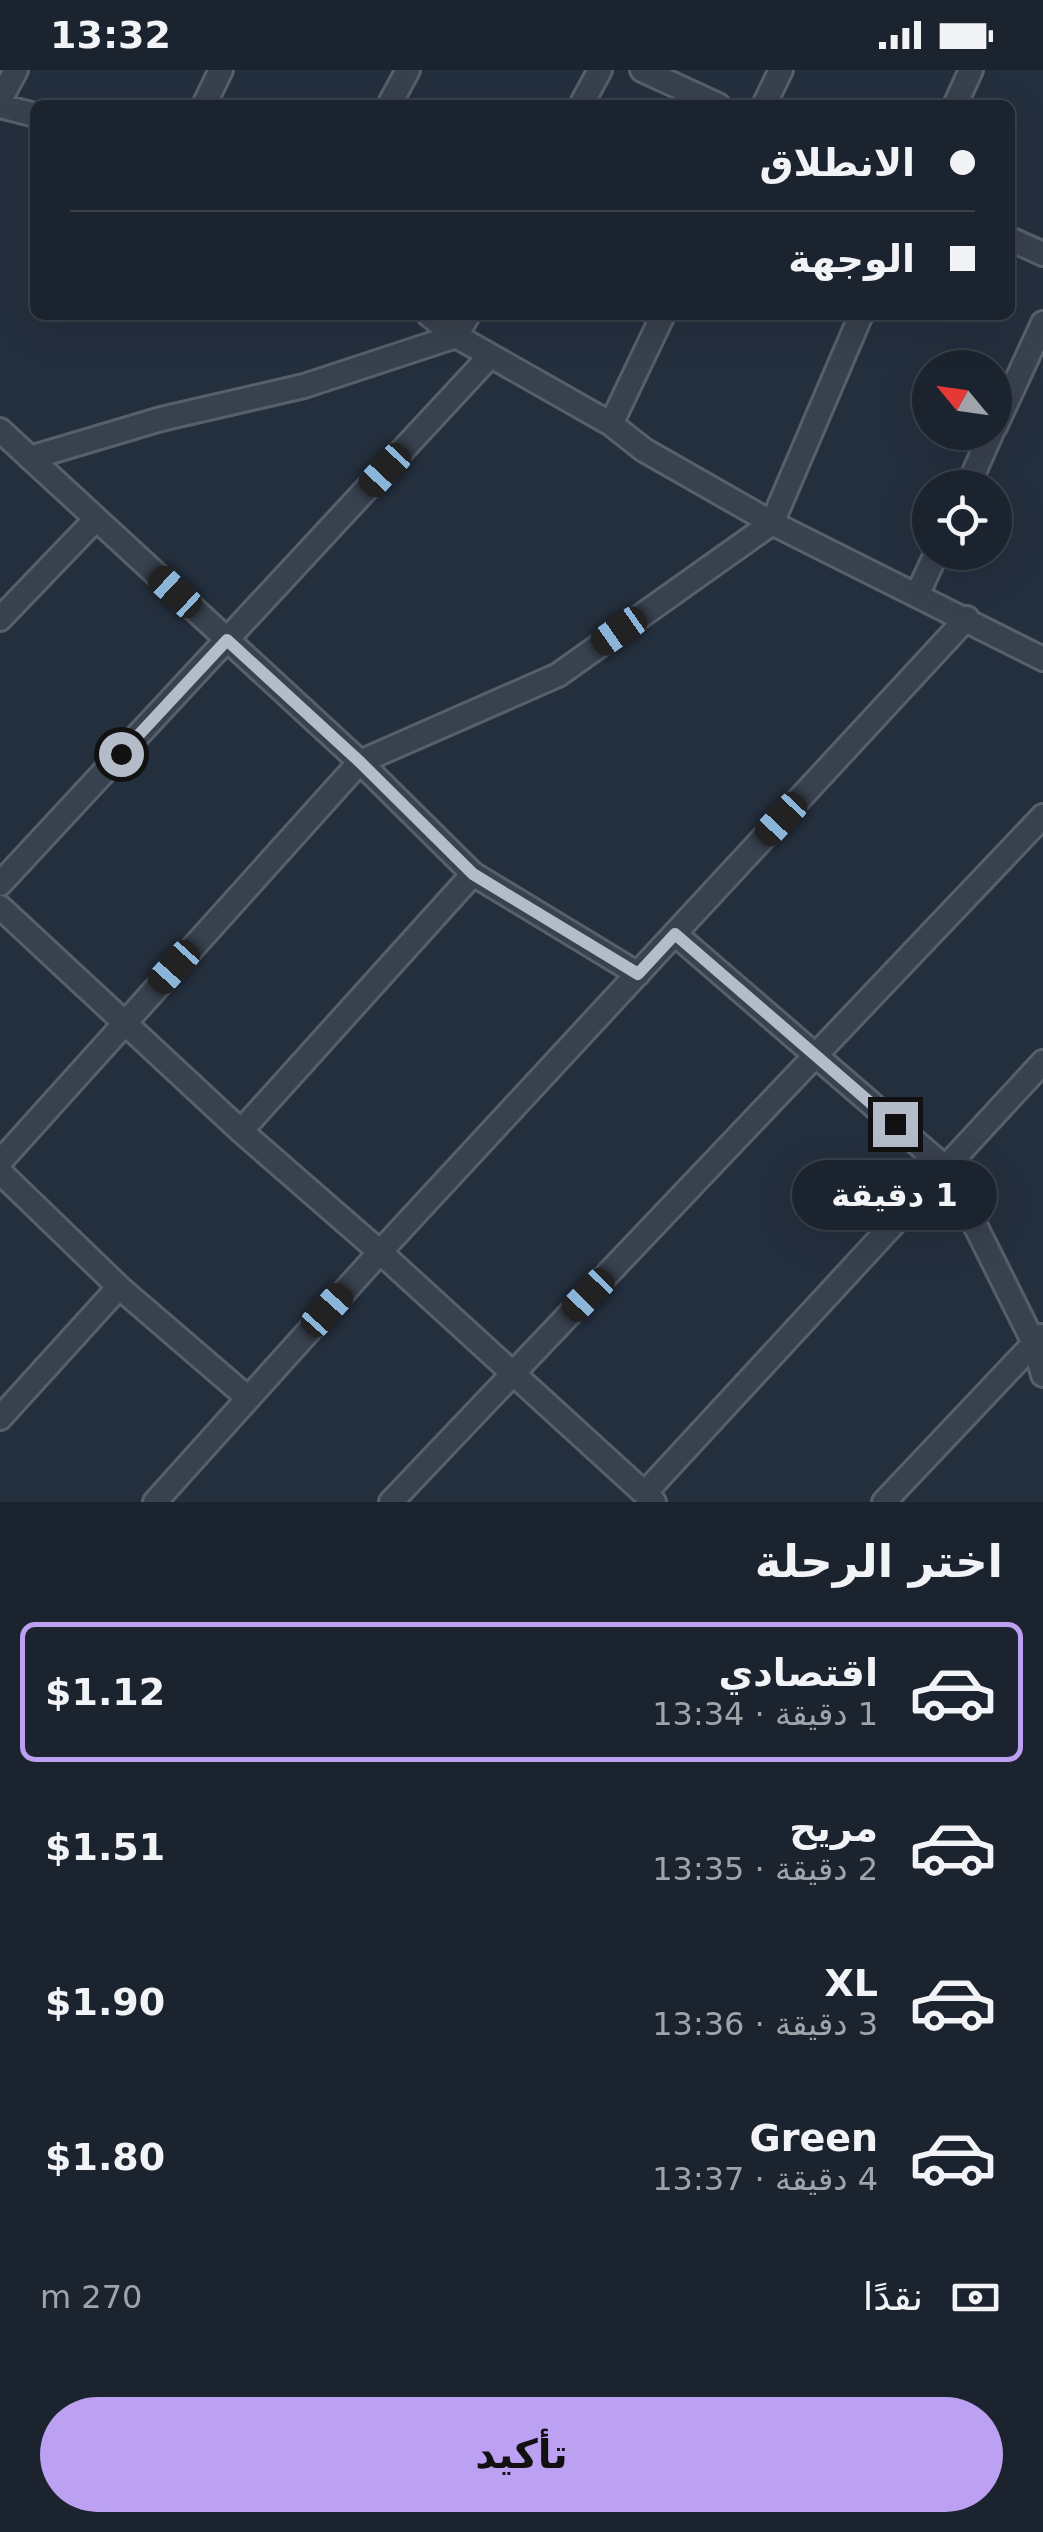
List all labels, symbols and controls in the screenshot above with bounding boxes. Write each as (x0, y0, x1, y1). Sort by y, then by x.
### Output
text: 13:32 (50, 13, 171, 57)
text: الانطلاق (760, 141, 915, 185)
text: الوجهة (788, 237, 915, 281)
north arrow (912, 350, 1012, 450)
map controls (912, 350, 1012, 570)
car (354, 438, 416, 502)
button: locate (912, 470, 1012, 570)
car (143, 561, 207, 623)
car (586, 602, 652, 660)
route start (99, 732, 144, 777)
car (750, 787, 812, 851)
car (143, 935, 205, 999)
route end (873, 1102, 918, 1147)
callout: 1 دقيقة (792, 1159, 998, 1229)
text: 1 دقيقة (831, 1176, 958, 1214)
car (556, 1263, 620, 1327)
car (296, 1278, 358, 1342)
text: اختر الرحلة (755, 1535, 1003, 1588)
icon: car (908, 1647, 998, 1737)
text: اقتصادي (719, 1651, 878, 1695)
text: $1.12 (45, 1670, 165, 1714)
text: 1 دقيقة · 13:34 (652, 1695, 878, 1733)
icon: car (908, 1802, 998, 1892)
text: مريح (789, 1806, 878, 1850)
text: $1.51 (45, 1825, 165, 1869)
text: 2 دقيقة · 13:35 (652, 1850, 878, 1888)
icon: car (908, 1957, 998, 2047)
text: XL (824, 1961, 878, 2005)
text: $1.90 (45, 1980, 165, 2024)
text: 3 دقيقة · 13:36 (652, 2005, 878, 2043)
icon: car (908, 2112, 998, 2202)
text: Green (749, 2116, 878, 2160)
text: $1.80 (45, 2135, 165, 2179)
text: 4 دقيقة · 13:37 (652, 2160, 878, 2198)
icon: cash (948, 2270, 1003, 2325)
text: نقدًا (863, 2275, 923, 2319)
text: 270 m (40, 2278, 142, 2316)
button: تأكيد (40, 2397, 1003, 2512)

